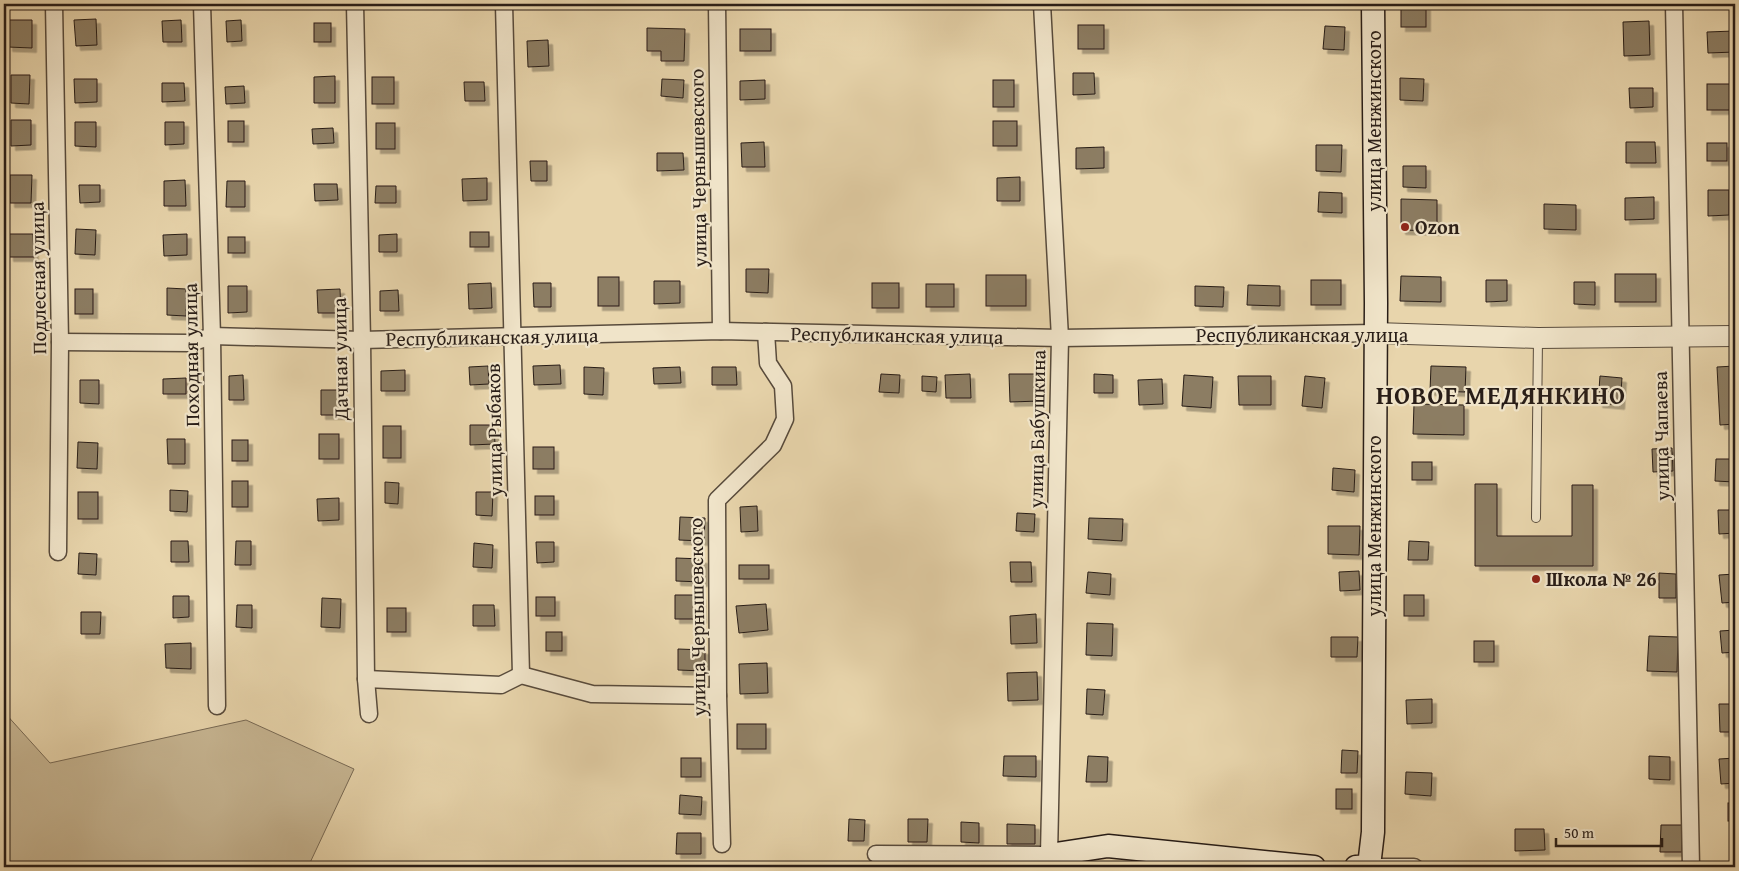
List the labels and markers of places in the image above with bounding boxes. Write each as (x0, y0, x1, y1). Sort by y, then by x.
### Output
place label: Ozon (1415, 212, 1460, 241)
marker: Ozon (1399, 221, 1411, 233)
place label: Школа № 26 (1546, 564, 1657, 593)
marker: Школа № 26 (1530, 573, 1542, 585)

